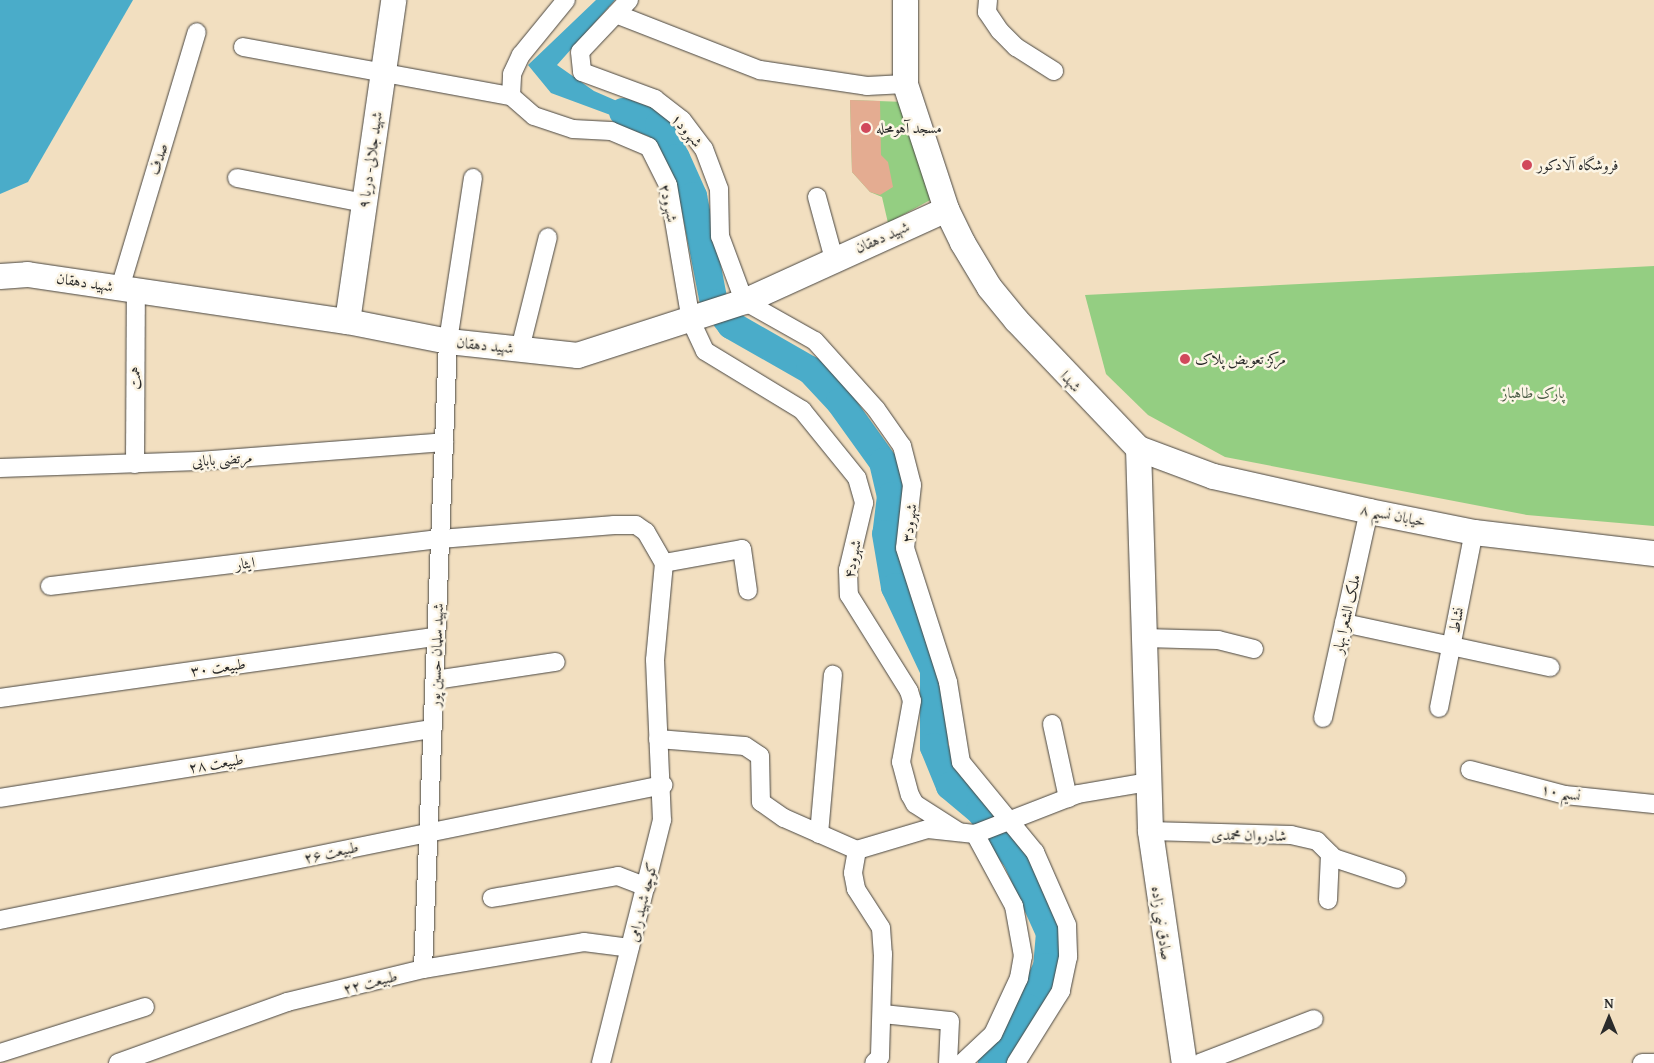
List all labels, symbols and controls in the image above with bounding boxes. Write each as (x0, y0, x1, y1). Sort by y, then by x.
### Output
street label: شهرود۱ (668, 109, 706, 151)
street label: شهید جلالی- دریا ۹ (354, 110, 386, 210)
place label: مسجد آهومحله (876, 119, 942, 137)
marker: مسجد آهومحله (860, 122, 872, 134)
street label: صدف (145, 141, 171, 177)
place label: فروشگاه آلادکور (1537, 156, 1618, 174)
marker: فروشگاه آلادکور (1521, 159, 1533, 171)
street label: شهرود۲ (656, 182, 682, 224)
street label: شهید دهقان (852, 217, 912, 257)
street label: شهید دهقان (55, 269, 115, 295)
street label: شهید دهقان (456, 333, 514, 357)
place label: مرکز تعویض پلاک (1195, 350, 1286, 368)
marker: مرکز تعویض پلاک (1179, 353, 1191, 365)
street label: همت (126, 366, 144, 390)
street label: شهدا (1057, 367, 1085, 395)
park label: پارک طاهباز (1501, 384, 1565, 402)
street label: مرتضی بابایی (191, 448, 253, 470)
street label: خیابان نسیم ۸ (1359, 500, 1427, 530)
street label: شهرود۳ (898, 503, 920, 543)
street label: شهرود۴ (839, 538, 865, 580)
street label: ایثار (234, 553, 256, 573)
street label: ملک الشعرا بهار (1328, 573, 1364, 655)
street label: شهید سلمان حسین پور (425, 603, 447, 707)
street label: نشاط (1444, 605, 1468, 635)
street label: طبیعت ۳۰ (189, 654, 247, 680)
street label: طبیعت ۲۸ (187, 750, 245, 776)
street label: نسیم ۱۰ (1540, 779, 1582, 805)
street label: شادروان محمدی (1211, 825, 1287, 845)
street label: طبیعت ۲۶ (302, 837, 360, 867)
street label: کوچه شهید رامی (623, 860, 661, 944)
street label: صادق نبی زاده (1148, 885, 1176, 961)
street label: طبیعت ۲۲ (341, 967, 399, 997)
north arrow (1584, 993, 1634, 1043)
text: N (1604, 993, 1614, 1013)

